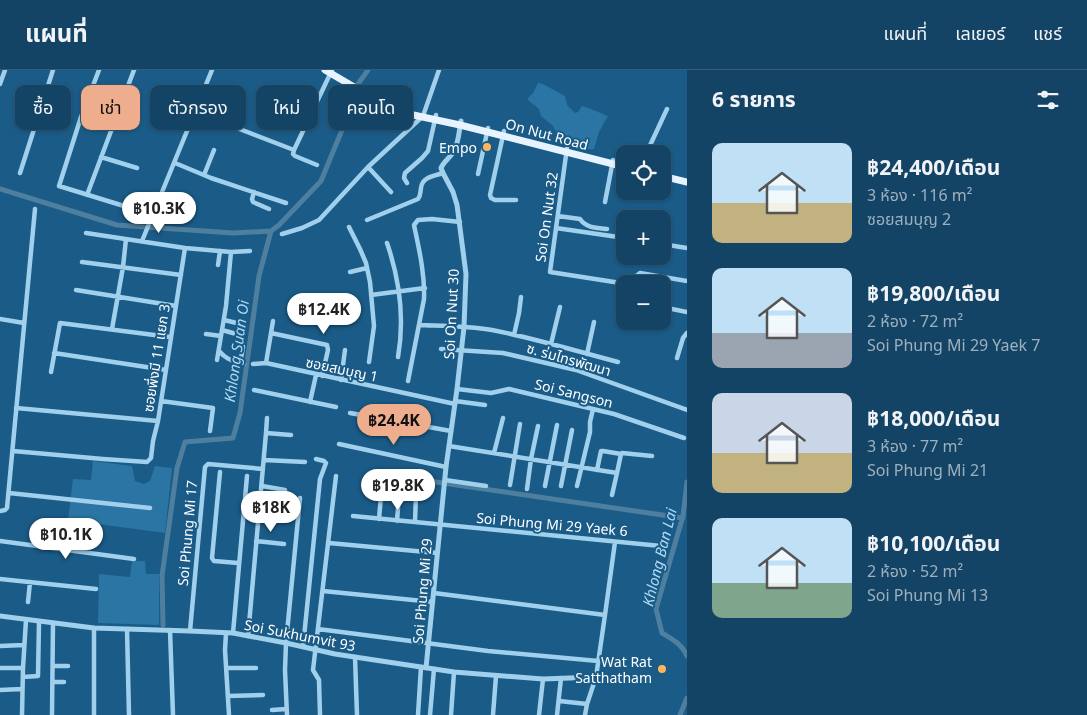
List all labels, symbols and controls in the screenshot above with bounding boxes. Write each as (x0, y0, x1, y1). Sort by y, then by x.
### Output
text: แผนที่ (25, 16, 88, 49)
text: แผนที่ (883, 21, 927, 45)
text: เลเยอร์ (955, 21, 1005, 45)
text: แชร์ (1033, 21, 1062, 45)
chip: ซื้อ (15, 85, 71, 130)
chip: เช่า (81, 85, 140, 130)
chip: ตัวกรอง (150, 85, 246, 130)
chip: ใหม่ (256, 85, 318, 130)
chip: คอนโด (328, 85, 413, 130)
text: 6 รายการ (712, 85, 796, 113)
icon: filters (1034, 86, 1062, 114)
street label: On Nut Road (504, 114, 590, 154)
place label: Empo (439, 138, 477, 157)
marker: Empo (481, 141, 493, 153)
map controls (616, 145, 671, 330)
button: locate (616, 145, 671, 200)
text: ฿24,400/เดือน (867, 153, 1000, 181)
icon: home (752, 163, 812, 223)
street label: Soi On Nut 32 (530, 171, 562, 263)
text: 3 ห้อง · 116 m² (867, 184, 972, 206)
pin: ฿10.3K (118, 191, 200, 234)
text: ฿10.3K (133, 197, 185, 219)
text: ซอยสมบุญ 2 (867, 208, 951, 230)
button: + (616, 210, 671, 265)
street label: Soi On Nut 30 (439, 268, 463, 360)
button: − (616, 275, 671, 330)
text: ฿19,800/เดือน (867, 279, 1000, 307)
icon: home (752, 288, 812, 348)
pin: ฿12.4K (283, 292, 365, 335)
water label: Khlong Suan Oi (219, 298, 253, 403)
text: ฿12.4K (298, 298, 350, 320)
street label: ซอยพึ่งมี 11 แยก 3 (138, 303, 174, 413)
text: 2 ห้อง · 72 m² (867, 310, 963, 332)
text: Soi Phung Mi 29 Yaek 7 (867, 334, 1040, 356)
street label: ซ. ร่มไทรพัฒนา (525, 338, 613, 380)
street label: ซอยสมบุญ 1 (304, 352, 380, 386)
street label: Soi Sangson (533, 374, 615, 412)
pin: ฿24.4K (353, 404, 435, 446)
text: ฿18,000/เดือน (867, 404, 1000, 432)
text: ฿24.4K (368, 409, 420, 431)
icon: home (752, 413, 812, 473)
text: 3 ห้อง · 77 m² (867, 435, 963, 457)
text: Soi Phung Mi 21 (867, 459, 988, 481)
pin: ฿19.8K (357, 468, 439, 511)
text: ฿19.8K (372, 474, 424, 496)
street label: Soi Phung Mi 17 (173, 479, 201, 587)
pin: ฿18K (241, 490, 301, 533)
text: ฿18K (252, 496, 290, 518)
water label: Khlong Ban Lai (637, 505, 681, 608)
street label: Soi Phung Mi 29 Yaek 6 (476, 508, 628, 540)
pin: ฿10.1K (25, 518, 107, 560)
text: ฿10.1K (40, 523, 92, 545)
text: ฿10,100/เดือน (867, 529, 1000, 557)
street label: Soi Phung Mi 29 (408, 537, 436, 645)
icon: home (752, 538, 812, 598)
text: 2 ห้อง · 52 m² (867, 560, 963, 582)
text: Soi Phung Mi 13 (867, 584, 988, 606)
street label: Soi Sukhumvit 93 (243, 615, 357, 655)
place label: Wat Rat Satthatham (575, 652, 652, 687)
marker: Wat Rat Satthatham (656, 663, 668, 675)

